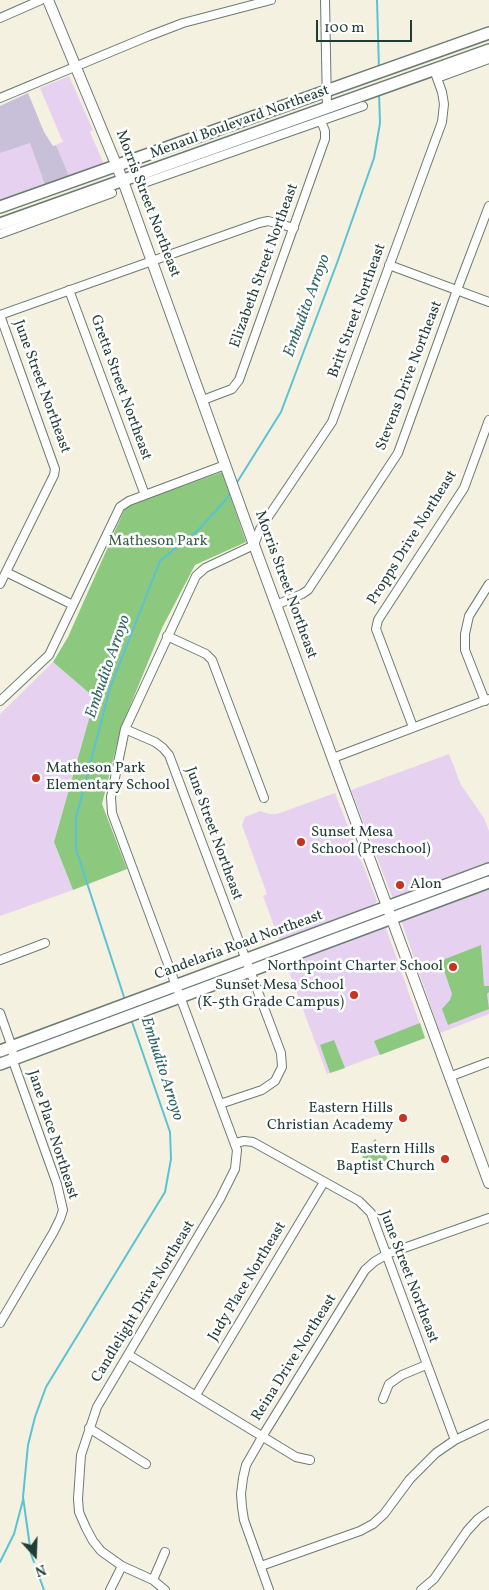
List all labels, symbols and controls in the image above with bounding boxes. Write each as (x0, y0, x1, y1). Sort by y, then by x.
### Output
scale bar (319, 10, 415, 42)
text: 100 m (324, 18, 364, 39)
street label: Menaul Boulevard Northeast (148, 82, 332, 164)
street label: Morris Street Northeast (111, 128, 183, 280)
street label: Elizabeth Street Northeast (227, 181, 303, 351)
street label: Britt Street Northeast (325, 241, 391, 381)
water label: Embudito Arroyo (281, 252, 335, 360)
street label: Stevens Drive Northeast (373, 299, 447, 453)
street label: Gretta Street Northeast (85, 313, 155, 463)
street label: June Street Northeast (8, 318, 74, 456)
street label: Propps Drive Northeast (364, 467, 462, 609)
street label: Morris Street Northeast (250, 508, 320, 662)
park label: Matheson Park (108, 533, 208, 551)
water label: Embudito Arroyo (82, 613, 136, 721)
place label: Matheson Park Elementary School (46, 760, 170, 795)
street label: June Street Northeast (180, 765, 246, 903)
marker: Matheson Park Elementary School (30, 772, 42, 784)
place label: Sunset Mesa School (Preschool) (311, 824, 431, 859)
marker: Sunset Mesa School (Preschool) (295, 836, 307, 848)
place label: Alon (410, 876, 442, 894)
marker: Alon (394, 879, 406, 891)
street label: Candelaria Road Northeast (152, 907, 326, 985)
place label: Northpoint Charter School (267, 958, 443, 976)
marker: Northpoint Charter School (447, 961, 459, 973)
place label: Sunset Mesa School (K-5th Grade Campus) (198, 977, 344, 1012)
marker: Sunset Mesa School (K-5th Grade Campus) (348, 989, 360, 1001)
water label: Embudito Arroyo (135, 1015, 187, 1123)
street label: Jane Place Northeast (23, 1068, 81, 1202)
place label: Eastern Hills Christian Academy (267, 1100, 393, 1135)
marker: Eastern Hills Christian Academy (397, 1112, 409, 1124)
place label: Eastern Hills Baptist Church (336, 1141, 435, 1176)
marker: Eastern Hills Baptist Church (439, 1153, 451, 1165)
street label: June Street Northeast (374, 1208, 442, 1346)
street label: Candlelight Drive Northeast (88, 1218, 200, 1386)
street label: Judy Place Northeast (205, 1219, 291, 1345)
street label: Reina Drive Northeast (249, 1291, 341, 1425)
north arrow (10, 1530, 60, 1580)
text: N (32, 1559, 48, 1580)

